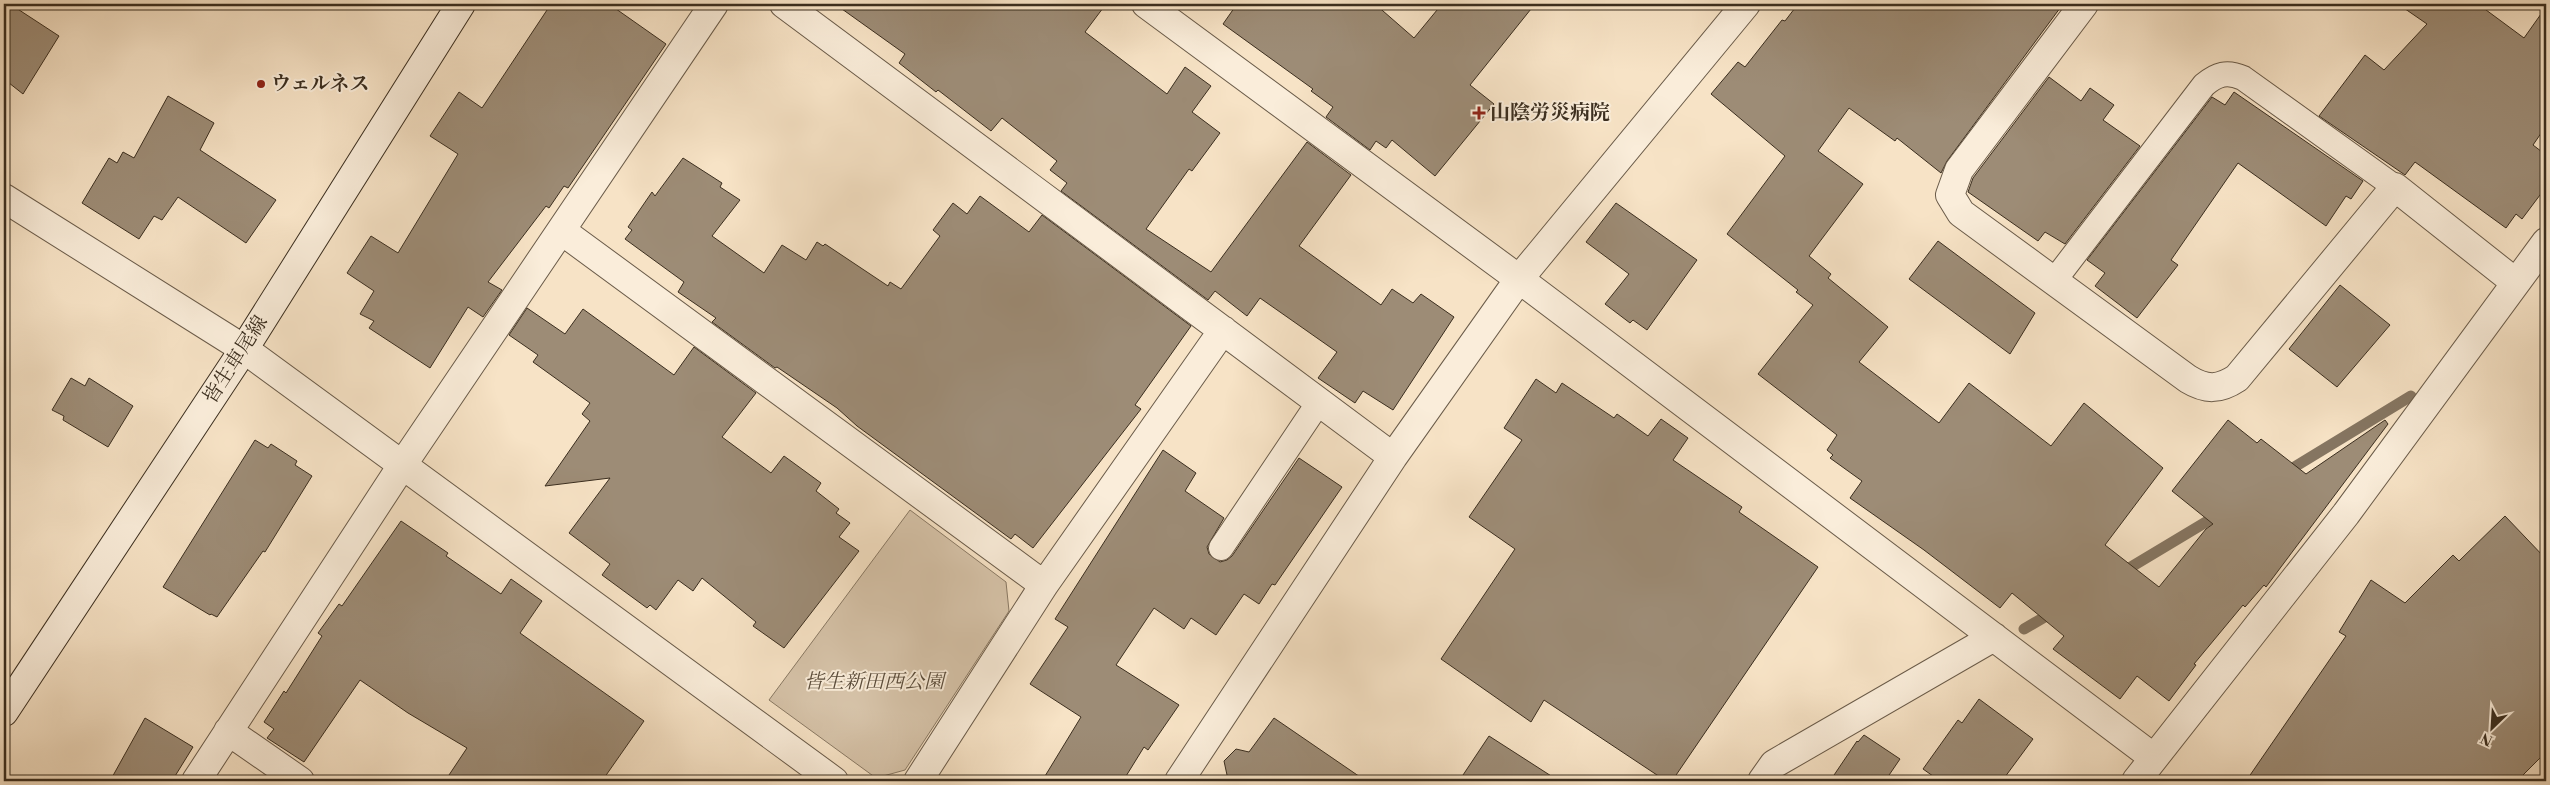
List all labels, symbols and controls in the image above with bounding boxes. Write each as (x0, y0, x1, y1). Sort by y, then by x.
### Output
place label: ウェルネス (271, 72, 370, 97)
marker: ウェルネス (255, 78, 267, 90)
place label: 山陰労災病院 (1490, 101, 1610, 126)
marker: 山陰労災病院 (1472, 106, 1486, 120)
street label: 皆生車尾線 (198, 311, 274, 409)
park label: 皆生新田西公園 (804, 670, 947, 695)
north arrow (2468, 702, 2518, 752)
text: N (2478, 728, 2496, 749)

